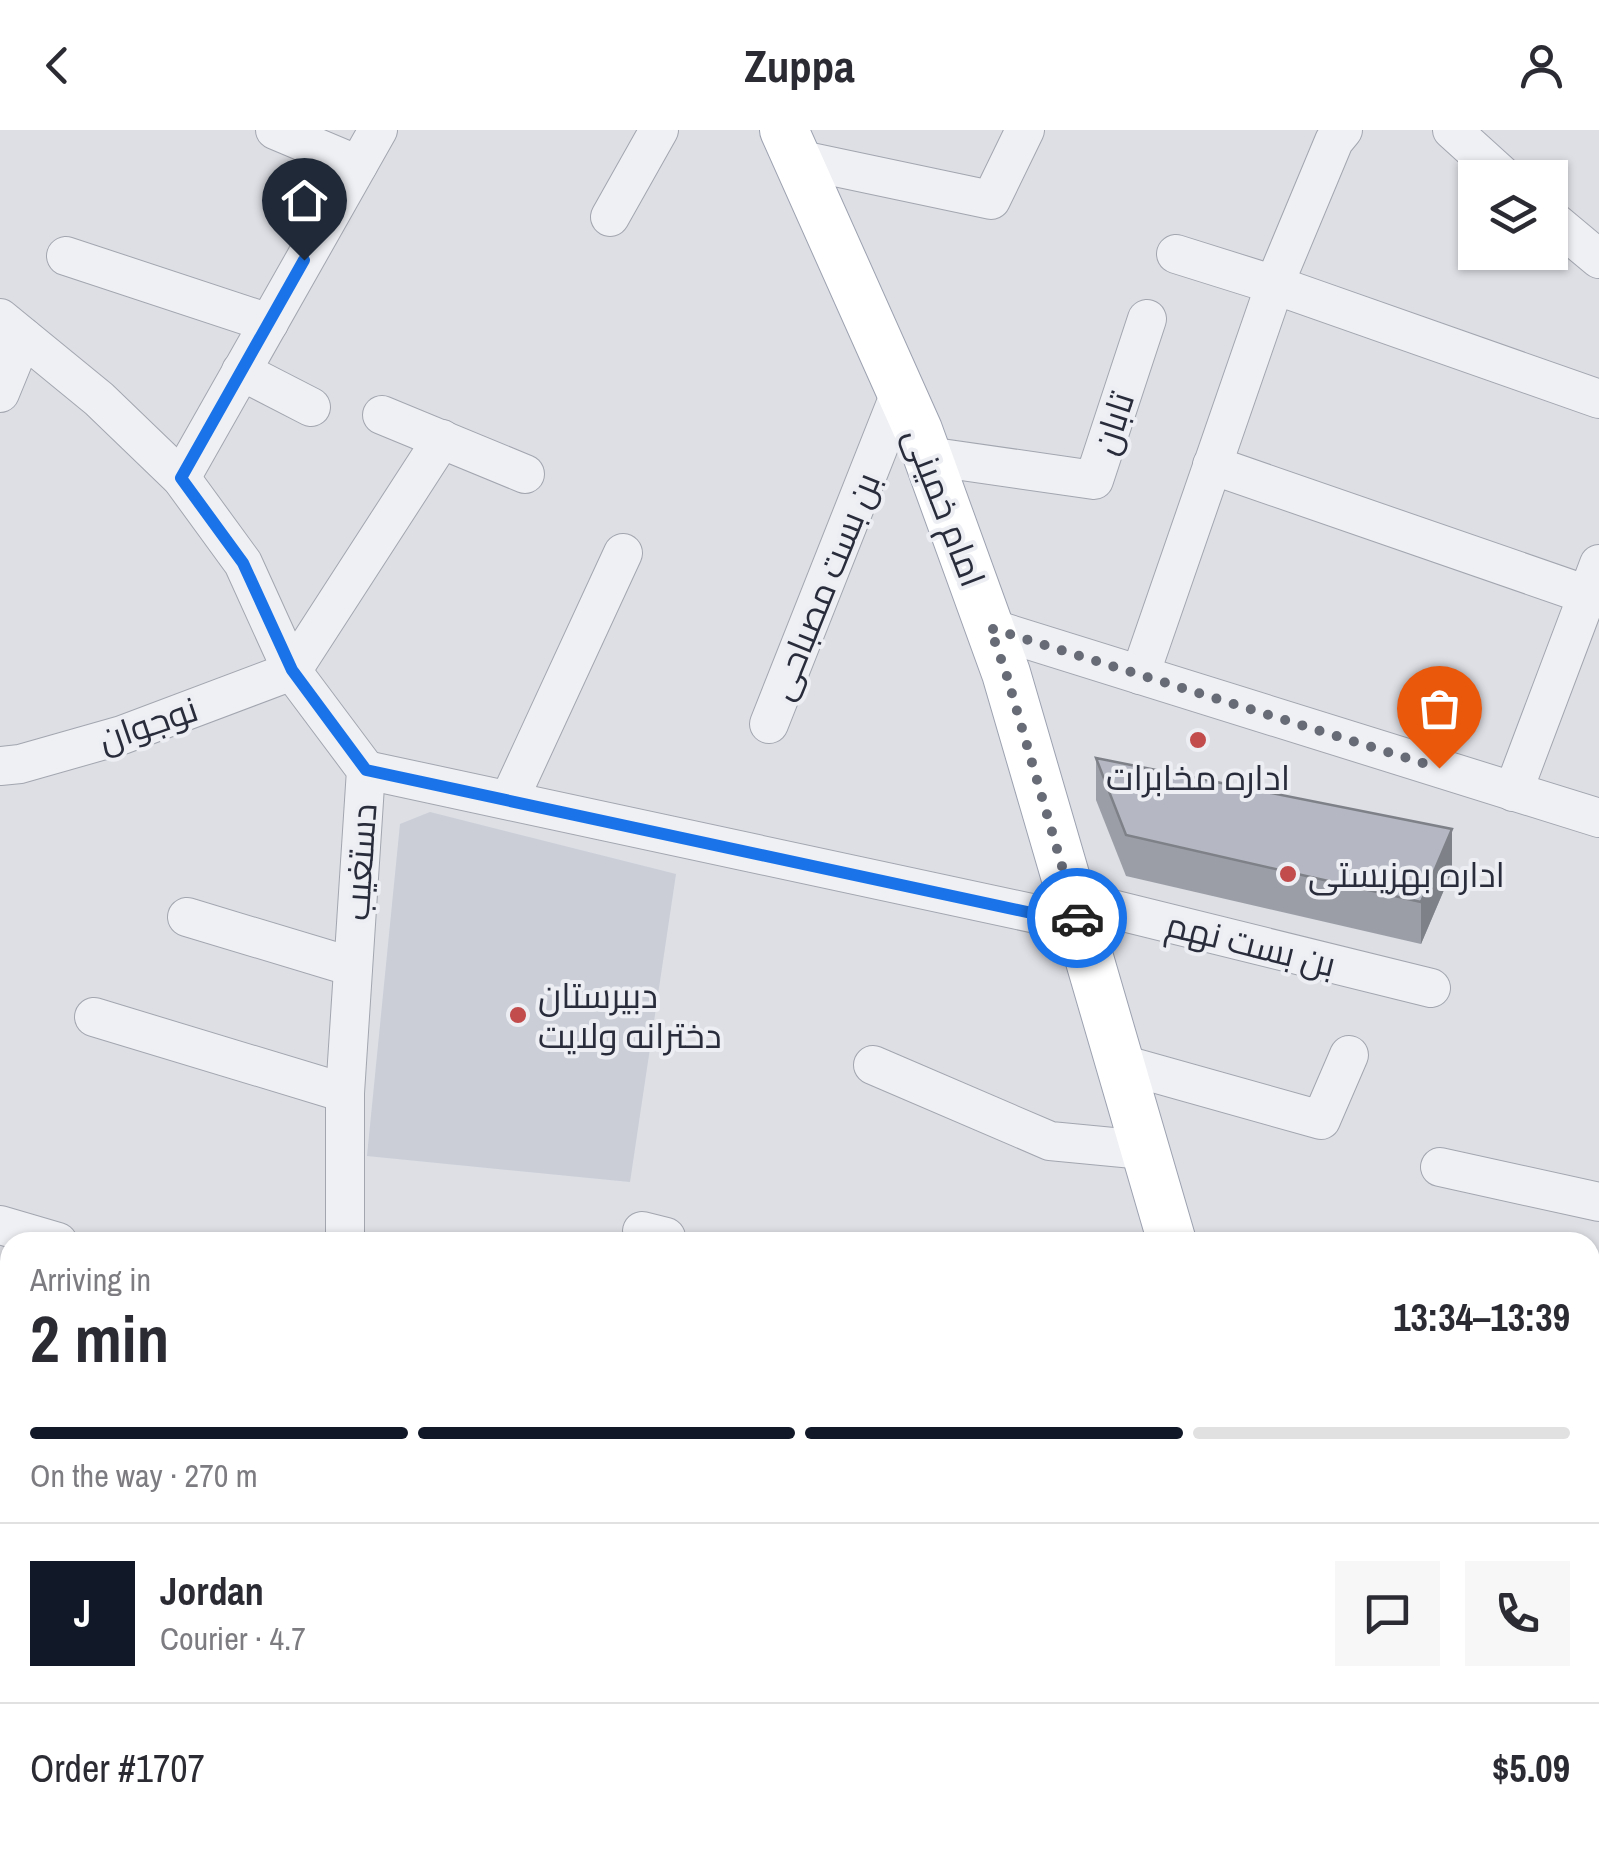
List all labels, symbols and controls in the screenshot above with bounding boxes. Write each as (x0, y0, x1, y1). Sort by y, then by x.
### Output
text: Zuppa (744, 35, 855, 96)
icon: back (30, 38, 85, 93)
icon: person (1514, 38, 1569, 93)
pin (262, 158, 347, 261)
map controls (1458, 160, 1568, 270)
button: layers (1458, 160, 1568, 270)
icon: home (277, 173, 332, 228)
street label: تابان (1081, 386, 1145, 460)
street label: امام خمینی (892, 421, 997, 594)
street label: بن بست مصباحی (757, 465, 891, 707)
pin (1397, 666, 1482, 769)
icon: bag (1412, 681, 1467, 736)
street label: نوجوان (92, 685, 204, 763)
marker: اداره مخابرات (1187, 729, 1209, 751)
place label: اداره مخابرات (1106, 754, 1290, 801)
street label: دستغیب (332, 802, 388, 922)
place label: اداره بهزیستی (1308, 851, 1505, 898)
marker: اداره بهزیستی (1277, 863, 1299, 885)
courier (1027, 868, 1127, 968)
icon: car (1050, 891, 1105, 946)
street label: بن بست نهم (1161, 900, 1341, 989)
place label: دبیرستان دخترانه ولایت (538, 972, 722, 1059)
marker: دبیرستان دخترانه ولایت (507, 1004, 529, 1026)
text: Arriving in (30, 1258, 151, 1301)
text: 13:34–13:39 (1393, 1292, 1570, 1343)
text: 2 min (30, 1295, 169, 1382)
text: On the way · 270 m (30, 1454, 258, 1497)
button: chat (1335, 1561, 1440, 1666)
button: phone (1465, 1561, 1570, 1666)
text: Jordan (160, 1566, 264, 1617)
text: J (74, 1588, 91, 1639)
text: Courier · 4.7 (160, 1617, 306, 1660)
text: Order #1707 (30, 1743, 205, 1794)
text: $5.09 (1492, 1743, 1570, 1794)

